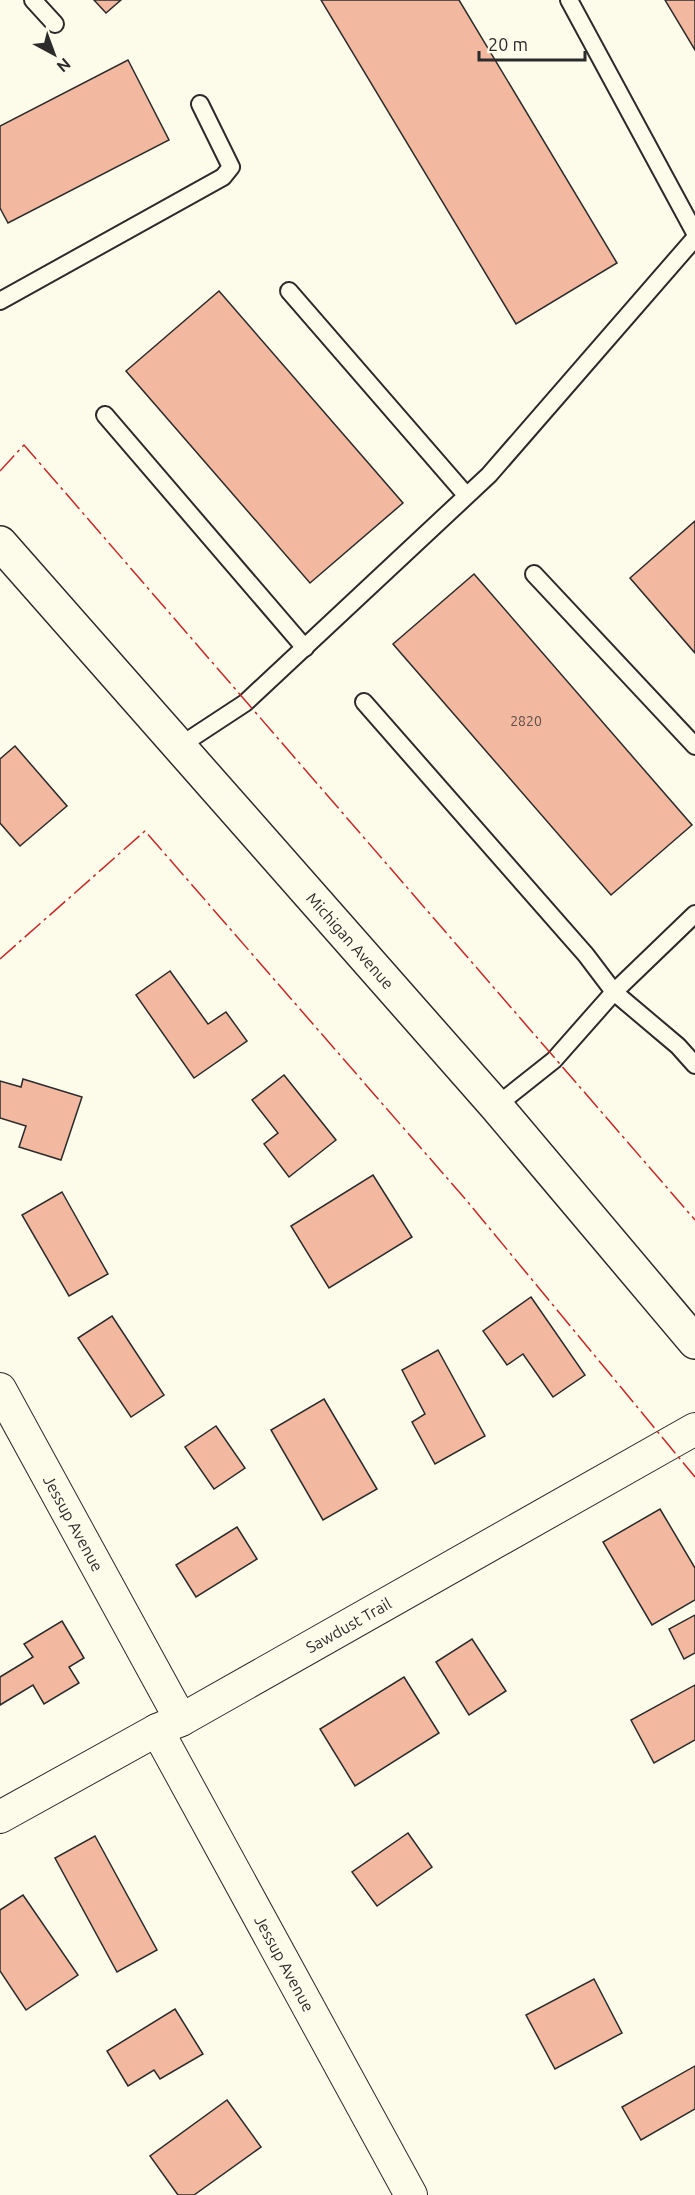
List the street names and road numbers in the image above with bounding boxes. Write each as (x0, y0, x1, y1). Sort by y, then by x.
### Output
street label: Michigan Avenue (303, 889, 398, 993)
street label: Jessup Avenue (40, 1472, 107, 1574)
street label: Sawdust Trail (303, 1594, 394, 1656)
street label: Jessup Avenue (251, 1912, 318, 2015)

